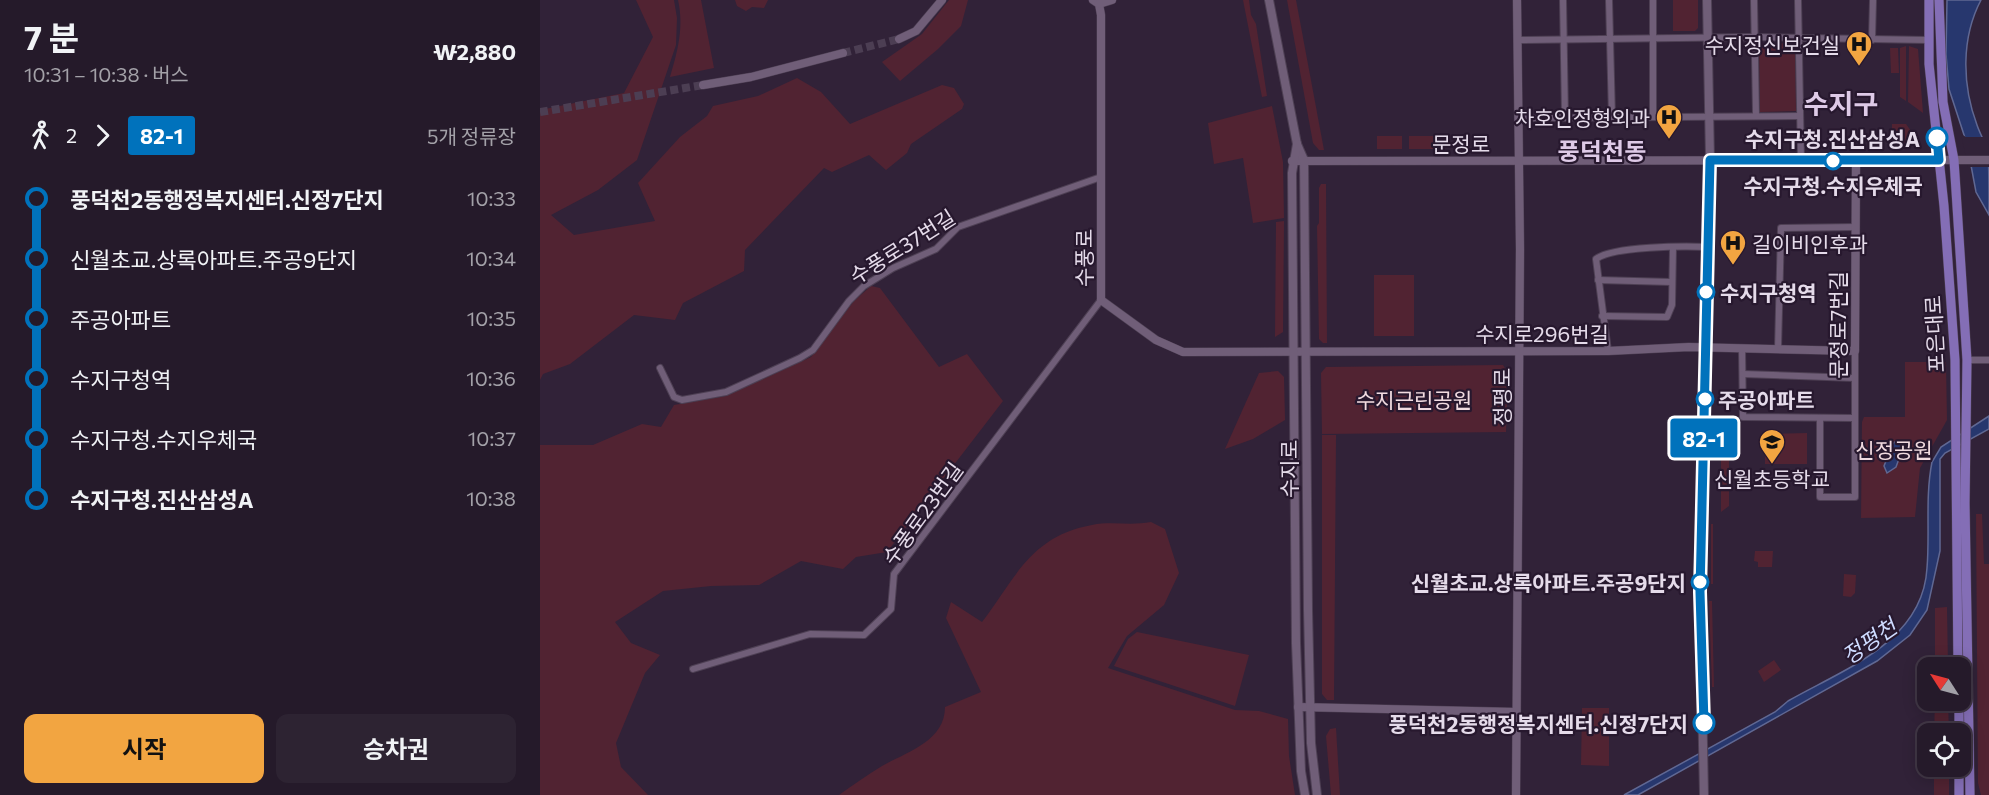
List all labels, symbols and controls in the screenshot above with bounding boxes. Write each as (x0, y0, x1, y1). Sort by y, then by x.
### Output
text: 7 분 (24, 16, 79, 57)
hospital icon: 수지정신보건실 (1844, 29, 1874, 67)
place label: 수지정신보건실 (1705, 32, 1840, 57)
text: ₩2,880 (433, 38, 516, 65)
text: 10:31 – 10:38 · 버스 (24, 62, 189, 86)
district label: 수지구 (1804, 87, 1878, 120)
hospital icon: 차호인정형외과 (1654, 102, 1684, 140)
place label: 차호인정형외과 (1515, 105, 1650, 130)
icon: walk (24, 119, 57, 152)
icon: forward (86, 119, 119, 152)
text: 2 (66, 123, 77, 147)
text: 82-1 (140, 123, 183, 148)
text: 5개 정류장 (427, 124, 516, 148)
place label: 수지구청.진산삼성A (1745, 126, 1920, 151)
marker: 수지구청.진산삼성A (1926, 127, 1948, 149)
street label: 문정로 (1432, 131, 1490, 156)
district label: 풍덕천동 (1558, 136, 1646, 165)
marker: 수지구청.수지우체국 (1824, 152, 1842, 170)
place label: 수지구청.수지우체국 (1743, 173, 1923, 198)
text: 풍덕천2동행정복지센터.신정7단지 (70, 186, 384, 213)
text: 10:33 (467, 186, 516, 210)
street label: 수풍로37번길 (845, 204, 959, 288)
hospital icon: 길이비인후과 (1718, 228, 1748, 266)
street label: 수풍로 (1071, 229, 1096, 287)
place label: 길이비인후과 (1752, 231, 1868, 256)
text: 신월초교.상록아파트.주공9단지 (70, 246, 357, 273)
text: 10:34 (466, 246, 516, 270)
street label: 문정로7번길 (1825, 271, 1850, 379)
place label: 수지구청역 (1720, 280, 1817, 305)
marker: 수지구청역 (1697, 283, 1715, 301)
street label: 포은대로 (1919, 295, 1949, 373)
text: 주공아파트 (70, 306, 171, 333)
text: 10:35 (467, 306, 516, 330)
street label: 수지로296번길 (1475, 321, 1609, 346)
text: 수지구청역 (70, 366, 171, 393)
text: 10:36 (466, 366, 516, 390)
street label: 정평로 (1489, 368, 1514, 426)
park label: 수지근린공원 (1356, 387, 1472, 412)
place label: 주공아파트 (1718, 387, 1815, 412)
marker: 주공아파트 (1696, 390, 1714, 408)
line badge: 82-1 (1662, 418, 1746, 458)
text: 수지구청.수지우체국 (70, 426, 257, 453)
text: 10:37 (468, 426, 516, 450)
text: 82-1 (1682, 426, 1726, 451)
school or university icon: 신월초등학교 (1757, 427, 1787, 465)
park label: 신정공원 (1855, 437, 1933, 462)
street label: 수지로 (1276, 440, 1301, 498)
street label: 수풍로23번길 (877, 457, 967, 569)
place label: 신월초등학교 (1714, 466, 1830, 491)
text: 수지구청.진산삼성A (70, 486, 254, 513)
text: 10:38 (466, 486, 516, 510)
place label: 신월초교.상록아파트.주공9단지 (1411, 570, 1686, 595)
marker: 신월초교.상록아파트.주공9단지 (1691, 573, 1709, 591)
water label: 정평천 (1836, 611, 1904, 669)
north arrow (1917, 657, 1971, 711)
map controls (1917, 657, 1971, 777)
place label: 풍덕천2동행정복지센터.신정7단지 (1388, 711, 1688, 736)
marker: 풍덕천2동행정복지센터.신정7단지 (1693, 712, 1715, 734)
button: 시작 (24, 714, 264, 783)
button: 승차권 (276, 714, 516, 783)
button: locate (1917, 723, 1971, 777)

